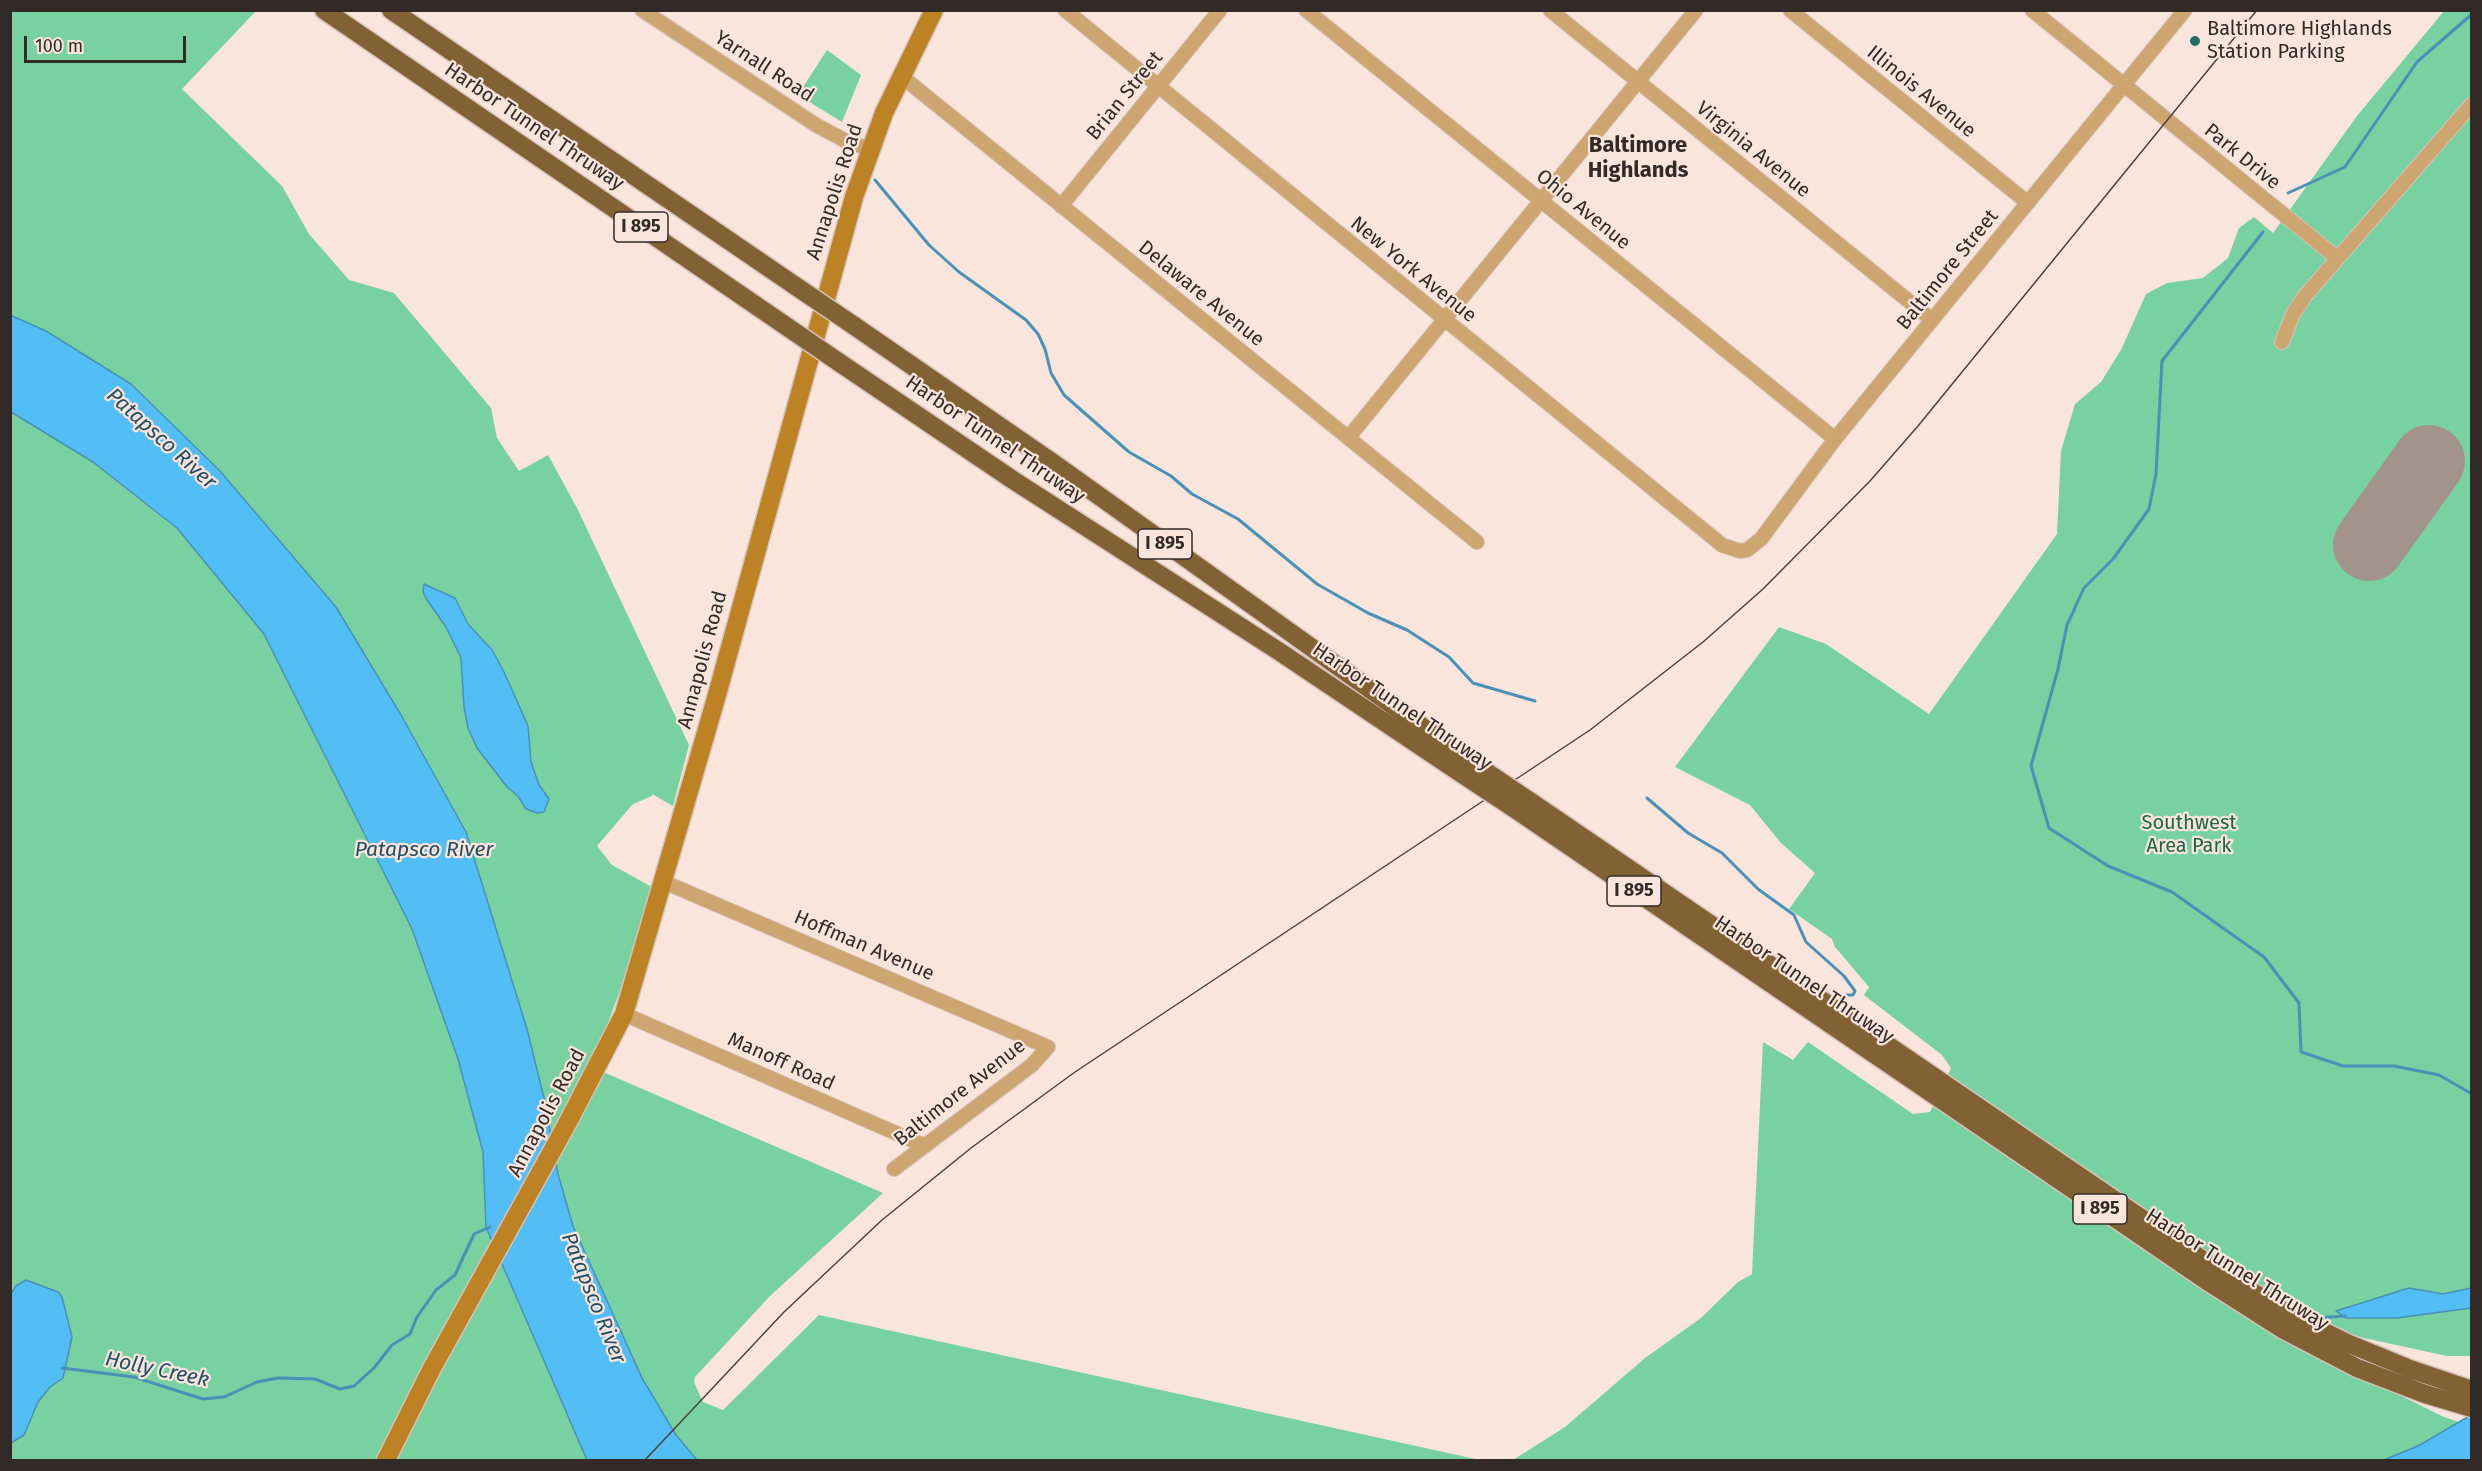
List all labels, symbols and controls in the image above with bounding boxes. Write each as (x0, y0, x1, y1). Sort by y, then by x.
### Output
place label: Baltimore Highlands Station Parking (2207, 17, 2392, 64)
scale bar (27, 24, 189, 62)
street label: Yarnall Road (710, 26, 818, 108)
marker: Baltimore Highlands Station Parking (2188, 34, 2202, 48)
text: 100 m (35, 35, 83, 57)
street label: Illinois Avenue (1862, 41, 1980, 143)
street label: Brian Street (1082, 47, 1168, 145)
street label: Harbor Tunnel Thruway (440, 58, 628, 196)
street label: Virginia Avenue (1691, 97, 1815, 203)
street label: Park Drive (2199, 119, 2285, 195)
street label: Annapolis Road (802, 121, 868, 263)
district label: Baltimore Highlands (1588, 133, 1688, 184)
street label: Ohio Avenue (1531, 165, 1635, 255)
street label: Baltimore Street (1892, 205, 2004, 335)
road number: I 895 (614, 212, 668, 242)
street label: New York Avenue (1345, 212, 1481, 328)
street label: Delaware Avenue (1133, 236, 1269, 352)
street label: Harbor Tunnel Thruway (901, 371, 1089, 509)
water label: Patapsco River (101, 383, 221, 495)
road number: I 895 (1138, 529, 1192, 559)
street label: Annapolis Road (673, 589, 733, 731)
street label: Harbor Tunnel Thruway (1308, 638, 1496, 776)
park label: Southwest Area Park (2142, 811, 2236, 858)
water label: Patapsco River (355, 837, 493, 863)
road number: I 895 (1607, 876, 1661, 906)
street label: Hoffman Avenue (790, 906, 938, 986)
street label: Harbor Tunnel Thruway (1710, 911, 1898, 1049)
street label: Manoff Road (724, 1028, 838, 1096)
street label: Baltimore Avenue (890, 1034, 1030, 1152)
street label: Annapolis Road (503, 1045, 591, 1181)
road number: I 895 (2073, 1194, 2127, 1224)
street label: Harbor Tunnel Thruway (2141, 1204, 2333, 1336)
water label: Patapsco River (555, 1229, 631, 1367)
water label: Holly Creek (103, 1347, 211, 1393)

